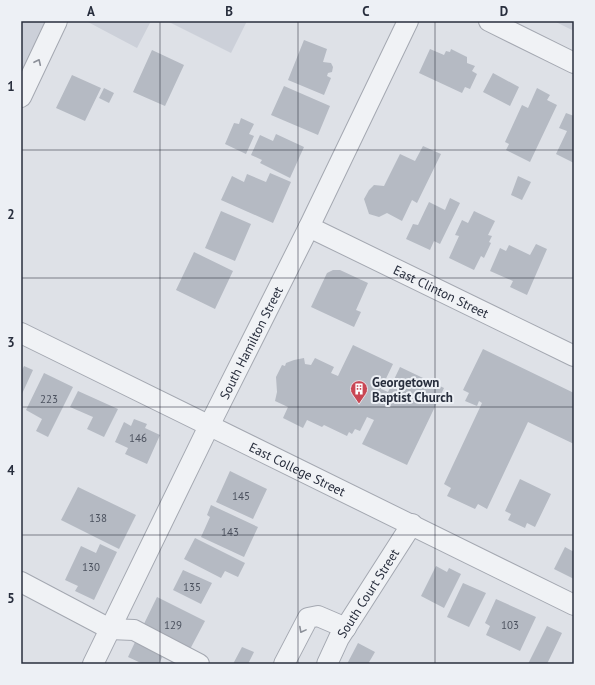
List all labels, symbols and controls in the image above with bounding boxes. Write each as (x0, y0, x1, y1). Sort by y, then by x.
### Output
text: A (87, 3, 95, 20)
text: B (225, 3, 233, 20)
text: C (362, 3, 370, 20)
text: D (500, 3, 508, 20)
one-way arrow (33, 59, 41, 66)
text: 1 (7, 78, 15, 95)
text: 2 (7, 206, 15, 223)
street label: East Clinton Street (391, 261, 492, 322)
street label: South Hamilton Street (216, 283, 287, 402)
text: 3 (7, 334, 15, 351)
place label: Georgetown Baptist Church (372, 374, 453, 406)
building icon: Georgetown Baptist Church (349, 379, 369, 404)
house number: 223 (40, 392, 58, 406)
house number: 146 (129, 431, 147, 445)
street label: East College Street (246, 439, 349, 500)
text: 4 (7, 462, 15, 479)
house number: 145 (232, 489, 250, 503)
house number: 138 (89, 511, 107, 525)
house number: 143 (221, 525, 239, 539)
street label: South Court Street (333, 545, 403, 641)
house number: 130 (82, 560, 100, 574)
house number: 135 (183, 580, 201, 594)
text: 5 (7, 590, 15, 607)
house number: 129 (164, 618, 182, 632)
house number: 103 (501, 618, 519, 632)
one-way arrow (299, 626, 307, 633)

